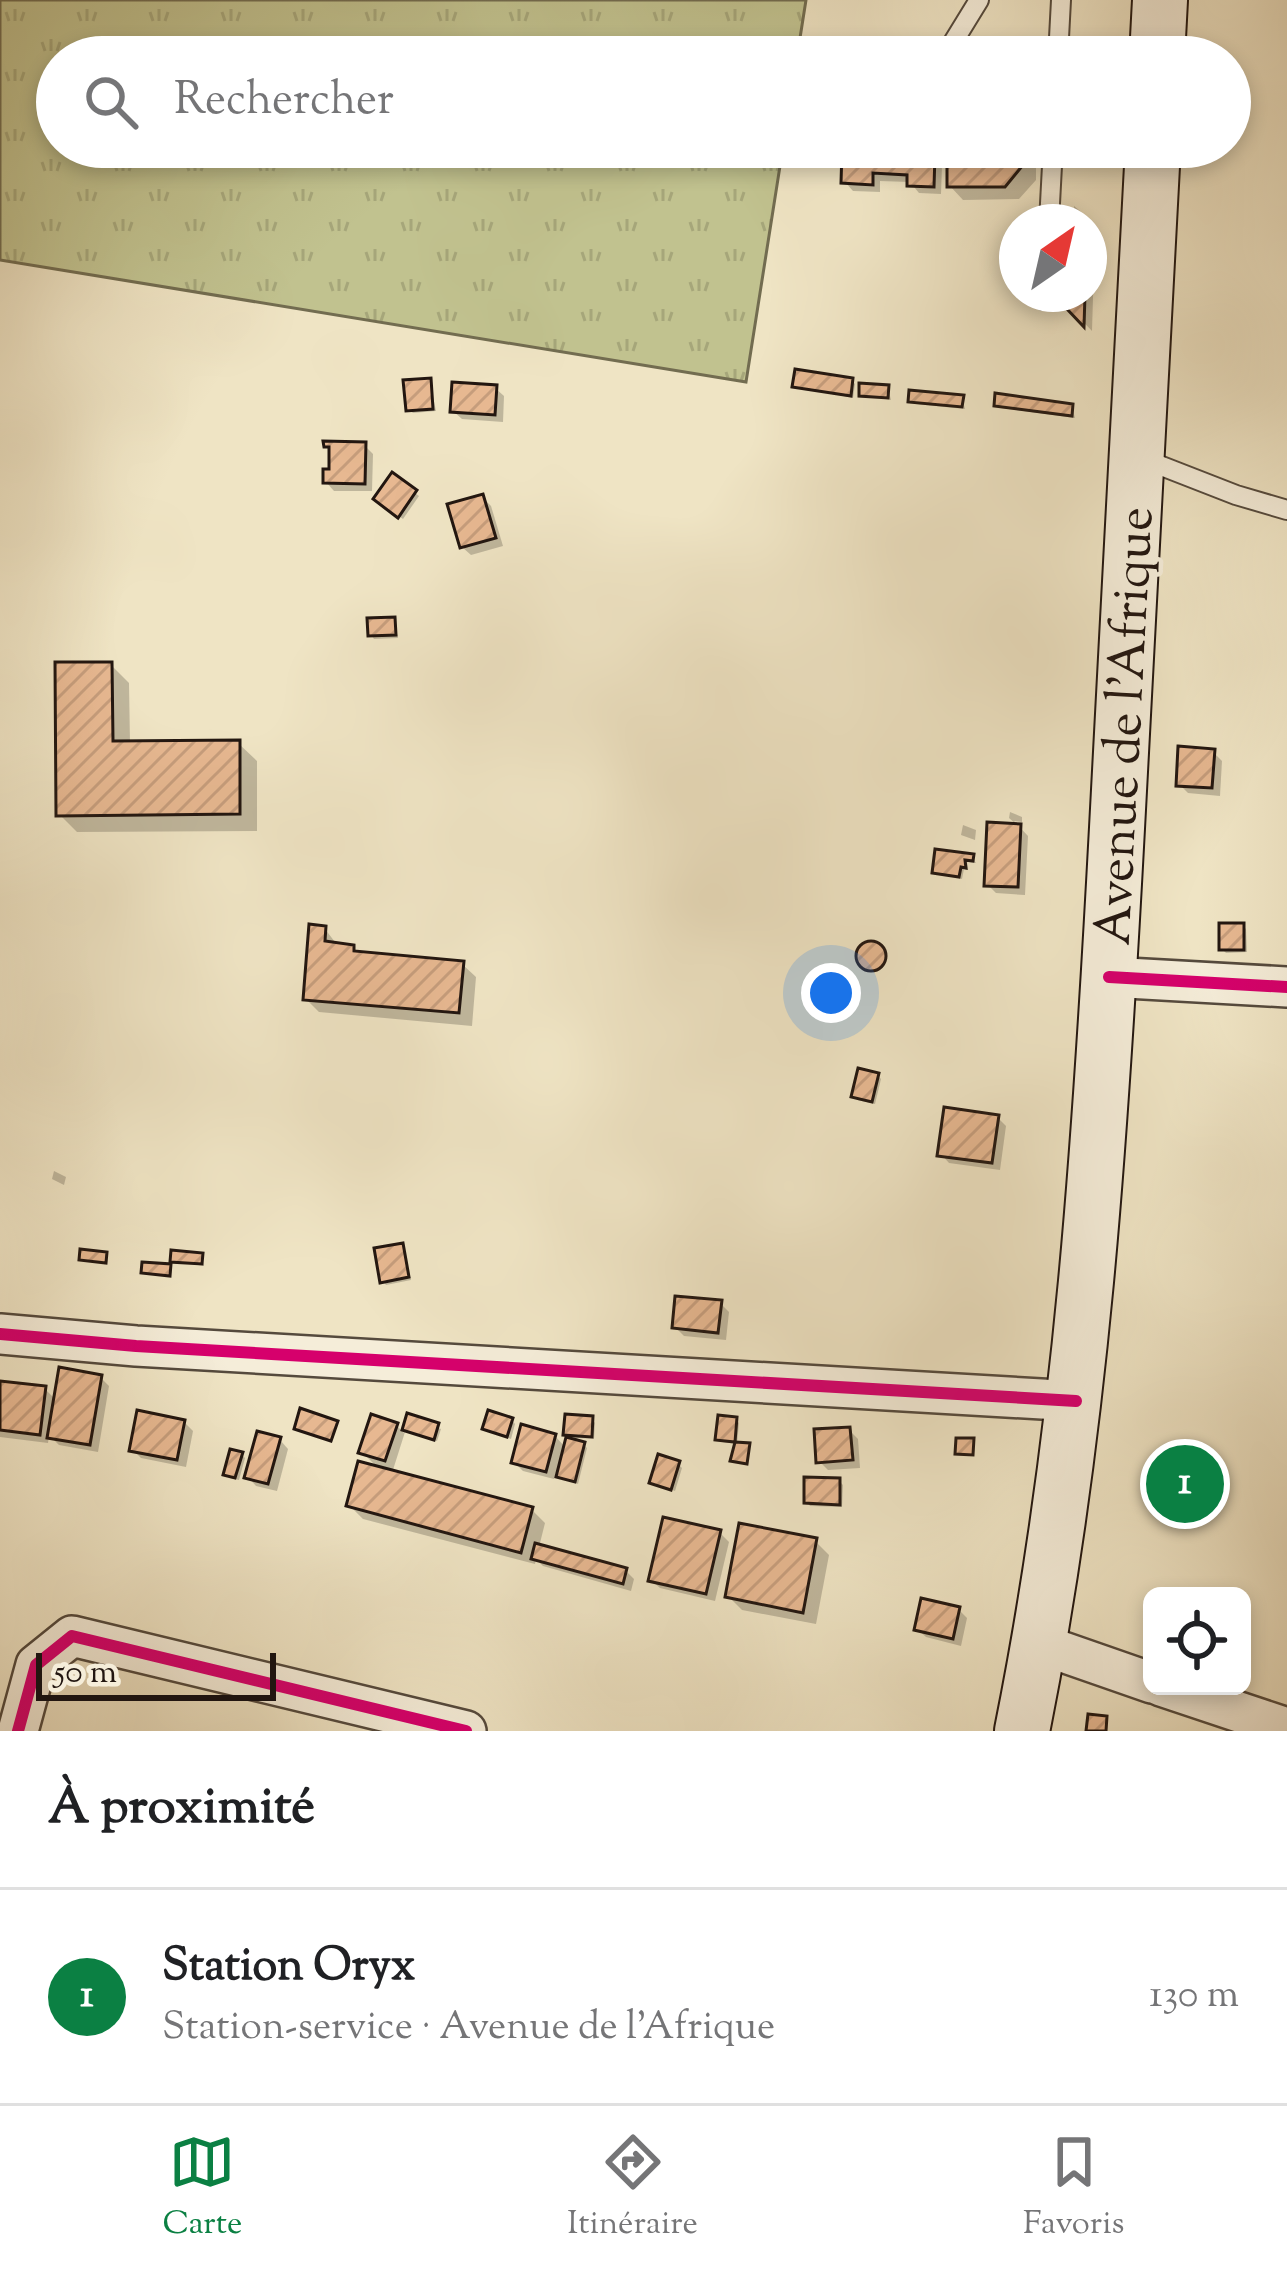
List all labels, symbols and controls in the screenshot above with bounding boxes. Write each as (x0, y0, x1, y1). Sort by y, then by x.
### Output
search box (36, 36, 1251, 168)
icon: search (78, 69, 144, 135)
text: Rechercher (174, 70, 394, 135)
north arrow (999, 204, 1107, 312)
street label: Avenue de l'Afrique (1080, 505, 1175, 947)
your location (801, 963, 861, 1023)
pin: 1 (1146, 1439, 1224, 1529)
map controls (1143, 1587, 1251, 1695)
button: locate (1143, 1587, 1251, 1695)
scale bar (36, 1647, 276, 1700)
text: 50 m (54, 1650, 117, 1698)
text: À proximité (48, 1773, 315, 1846)
text: Station Oryx (162, 1936, 415, 2001)
text: 1 (80, 1969, 94, 2025)
text: 130 m (1149, 1969, 1239, 2025)
text: Station-service · Avenue de l'Afrique (162, 2001, 775, 2057)
tab: Carte (162, 2129, 242, 2249)
tab: Itinéraire (567, 2129, 698, 2249)
tab: Favoris (1023, 2129, 1125, 2249)

